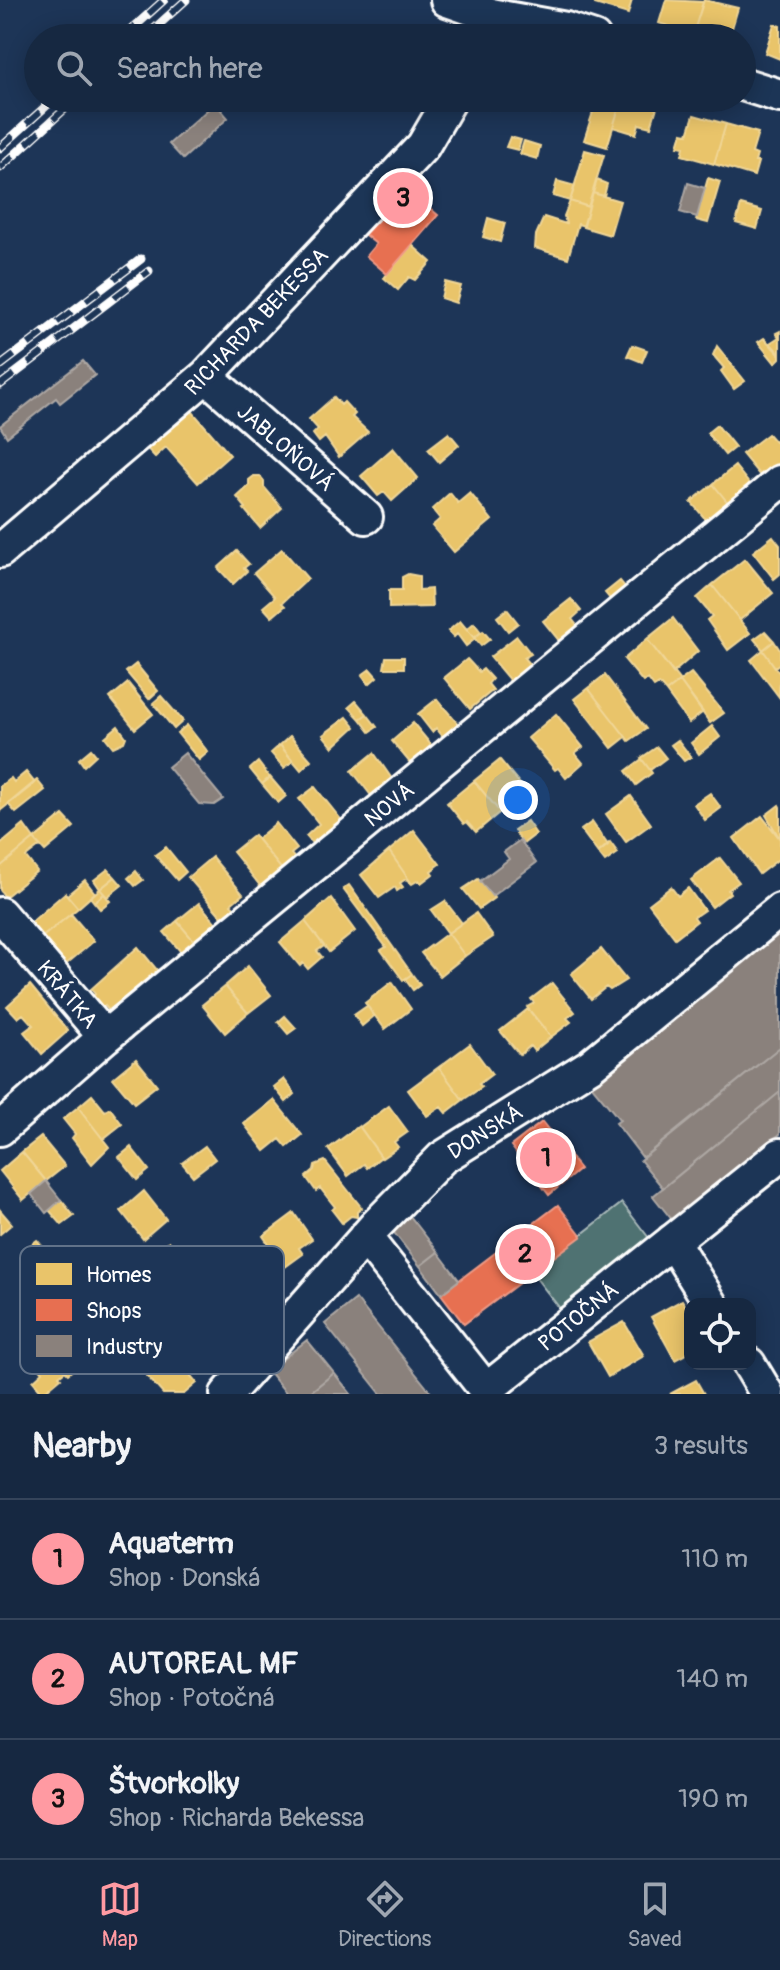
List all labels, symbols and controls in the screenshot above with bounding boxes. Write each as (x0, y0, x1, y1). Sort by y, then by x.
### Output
search box (24, 24, 756, 112)
icon: search (52, 46, 96, 90)
text: Search here (116, 50, 263, 87)
pin: 3 (377, 168, 429, 228)
street label: RICHARDA BEKESSA (179, 242, 334, 401)
street label: JABLOŇOVÁ (231, 398, 340, 498)
street label: NOVÁ (359, 776, 421, 834)
your location (498, 780, 538, 820)
street label: KRÁTKA (31, 955, 104, 1035)
street label: DONSKÁ (443, 1098, 528, 1166)
pin: 1 (520, 1128, 572, 1188)
pin: 2 (499, 1224, 551, 1284)
legend (20, 1246, 284, 1374)
text: Homes (86, 1261, 151, 1289)
street label: POTOČNÁ (533, 1276, 625, 1358)
text: Shops (86, 1297, 142, 1325)
map controls (684, 1298, 756, 1370)
button: locate (684, 1298, 756, 1370)
text: Industry (86, 1333, 162, 1361)
text: Nearby (32, 1425, 131, 1468)
text: 3 results (654, 1430, 748, 1462)
text: Aquaterm (108, 1525, 234, 1562)
text: 1 (53, 1543, 63, 1575)
text: 110 m (681, 1543, 748, 1575)
text: Shop · Donská (108, 1562, 260, 1594)
text: AUTOREAL MF (108, 1645, 299, 1682)
text: 2 (51, 1663, 65, 1695)
text: 140 m (676, 1663, 748, 1695)
text: Shop · Potočná (108, 1682, 275, 1714)
text: Štvorkolky (108, 1765, 239, 1802)
text: 3 (51, 1783, 65, 1815)
text: 190 m (678, 1783, 748, 1815)
text: Shop · Richarda Bekessa (108, 1802, 364, 1834)
tab: Map (98, 1877, 142, 1953)
tab: Directions (338, 1877, 431, 1953)
tab: Saved (627, 1877, 682, 1953)

